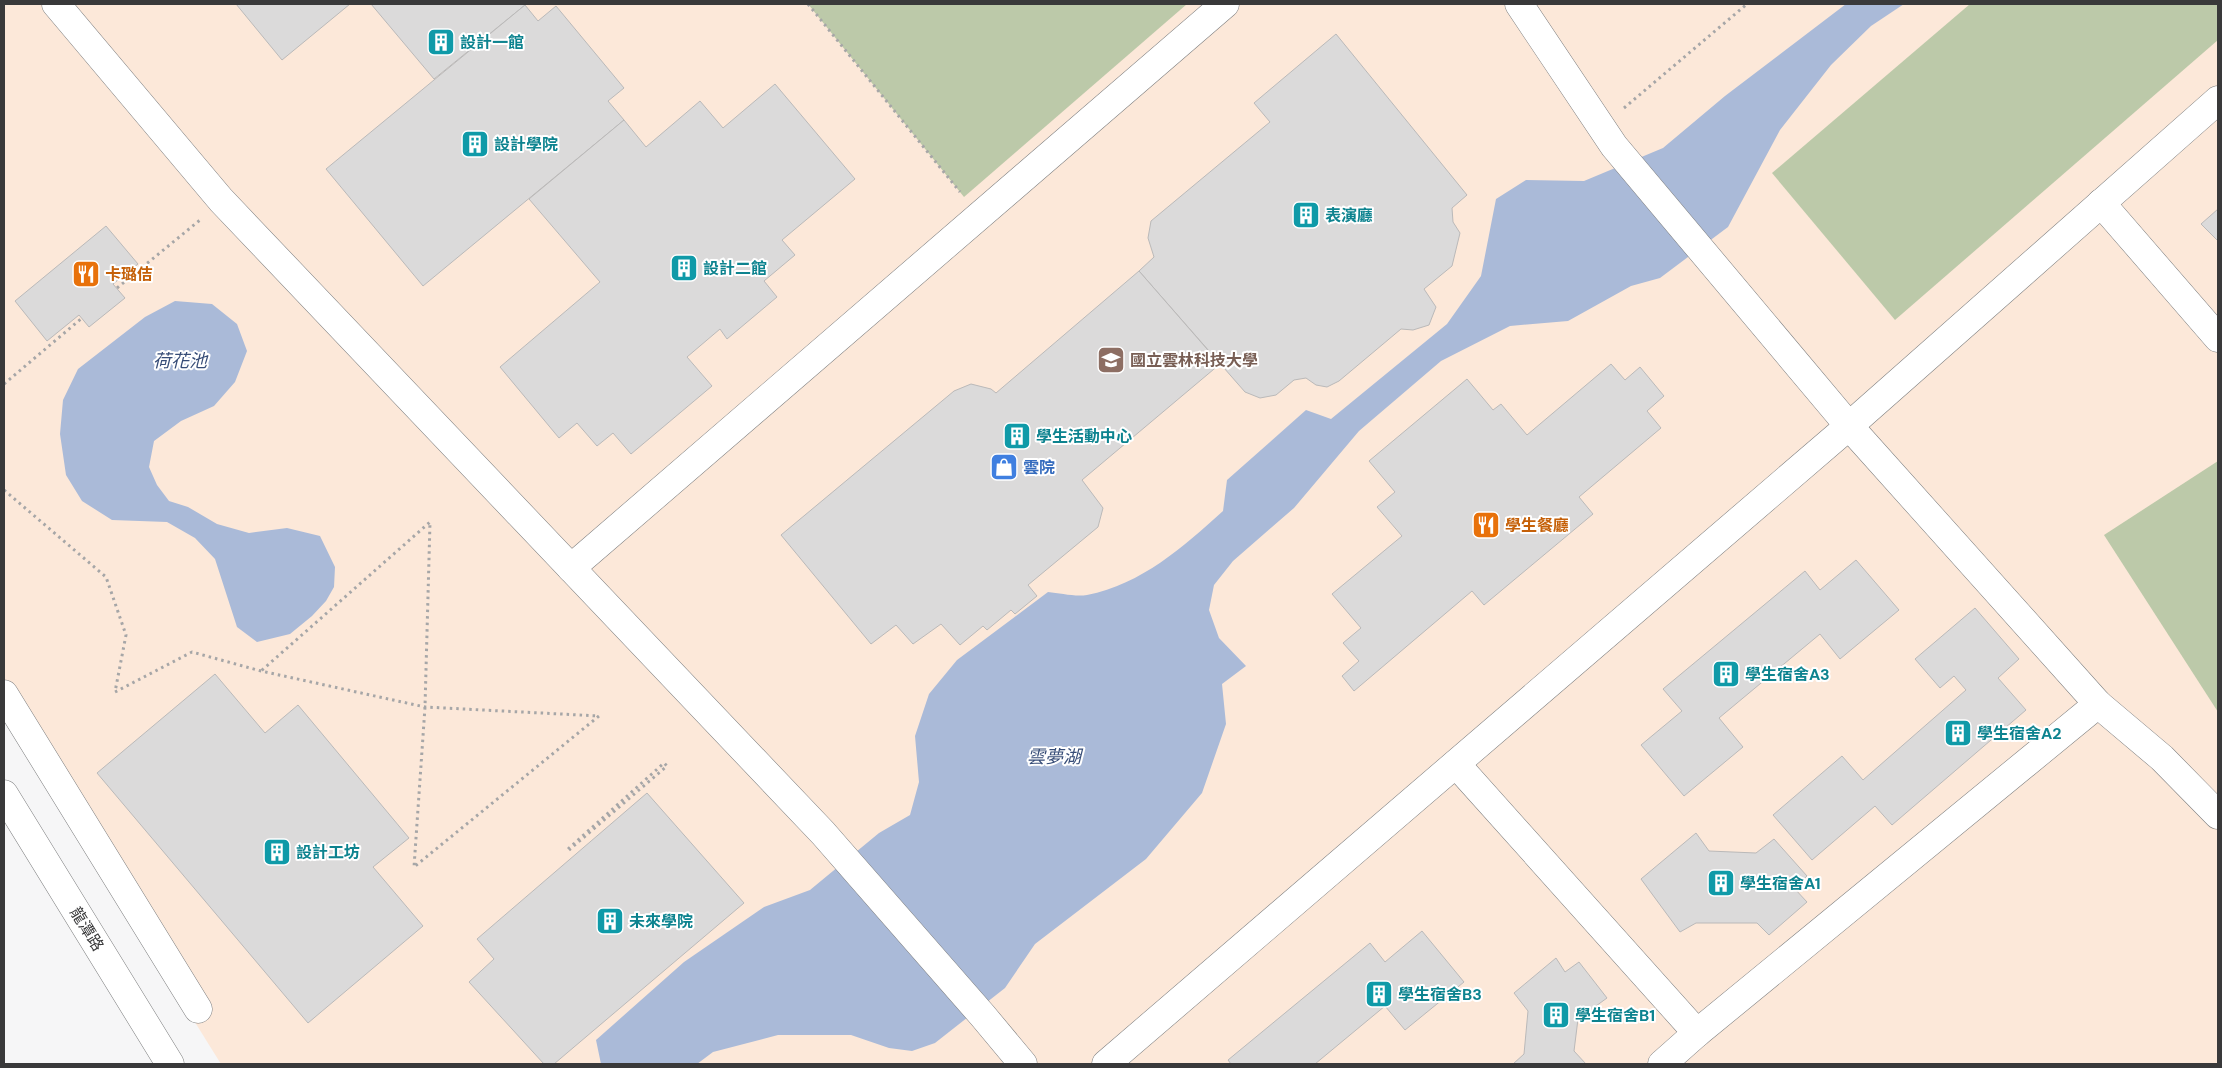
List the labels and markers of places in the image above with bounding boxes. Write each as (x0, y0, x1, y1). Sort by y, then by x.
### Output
building icon: 設計一館 (426, 27, 456, 57)
place label: 設計一館 (460, 32, 524, 53)
building icon: 設計學院 (460, 129, 490, 159)
place label: 設計學院 (494, 134, 558, 155)
building icon: 表演廳 (1291, 200, 1321, 230)
place label: 表演廳 (1325, 205, 1373, 226)
building icon: 設計二館 (669, 253, 699, 283)
place label: 設計二館 (703, 258, 767, 279)
restaurant icon: 卡璐佶 (71, 259, 101, 289)
place label: 卡璐佶 (105, 264, 153, 285)
school or university icon: 國立雲林科技大學 (1096, 345, 1126, 375)
place label: 國立雲林科技大學 (1130, 350, 1258, 371)
building icon: 學生活動中心 (1002, 421, 1032, 451)
place label: 學生活動中心 (1036, 426, 1132, 447)
shop icon: 雲院 (989, 452, 1019, 482)
place label: 雲院 (1023, 457, 1055, 478)
restaurant icon: 學生餐廳 (1471, 510, 1501, 540)
place label: 學生餐廳 (1505, 515, 1569, 536)
building icon: 學生宿舍A3 (1711, 659, 1741, 689)
place label: 學生宿舍A3 (1745, 664, 1830, 685)
building icon: 學生宿舍A2 (1943, 718, 1973, 748)
place label: 學生宿舍A2 (1977, 723, 2062, 744)
building icon: 設計工坊 (262, 837, 292, 867)
place label: 設計工坊 (296, 842, 360, 863)
building icon: 學生宿舍A1 (1706, 868, 1736, 898)
place label: 學生宿舍A1 (1740, 873, 1821, 894)
building icon: 未來學院 (595, 906, 625, 936)
place label: 未來學院 (629, 911, 693, 932)
building icon: 學生宿舍B3 (1364, 979, 1394, 1009)
place label: 學生宿舍B3 (1398, 984, 1482, 1005)
building icon: 學生宿舍B1 (1541, 1000, 1571, 1030)
place label: 學生宿舍B1 (1575, 1005, 1655, 1026)

